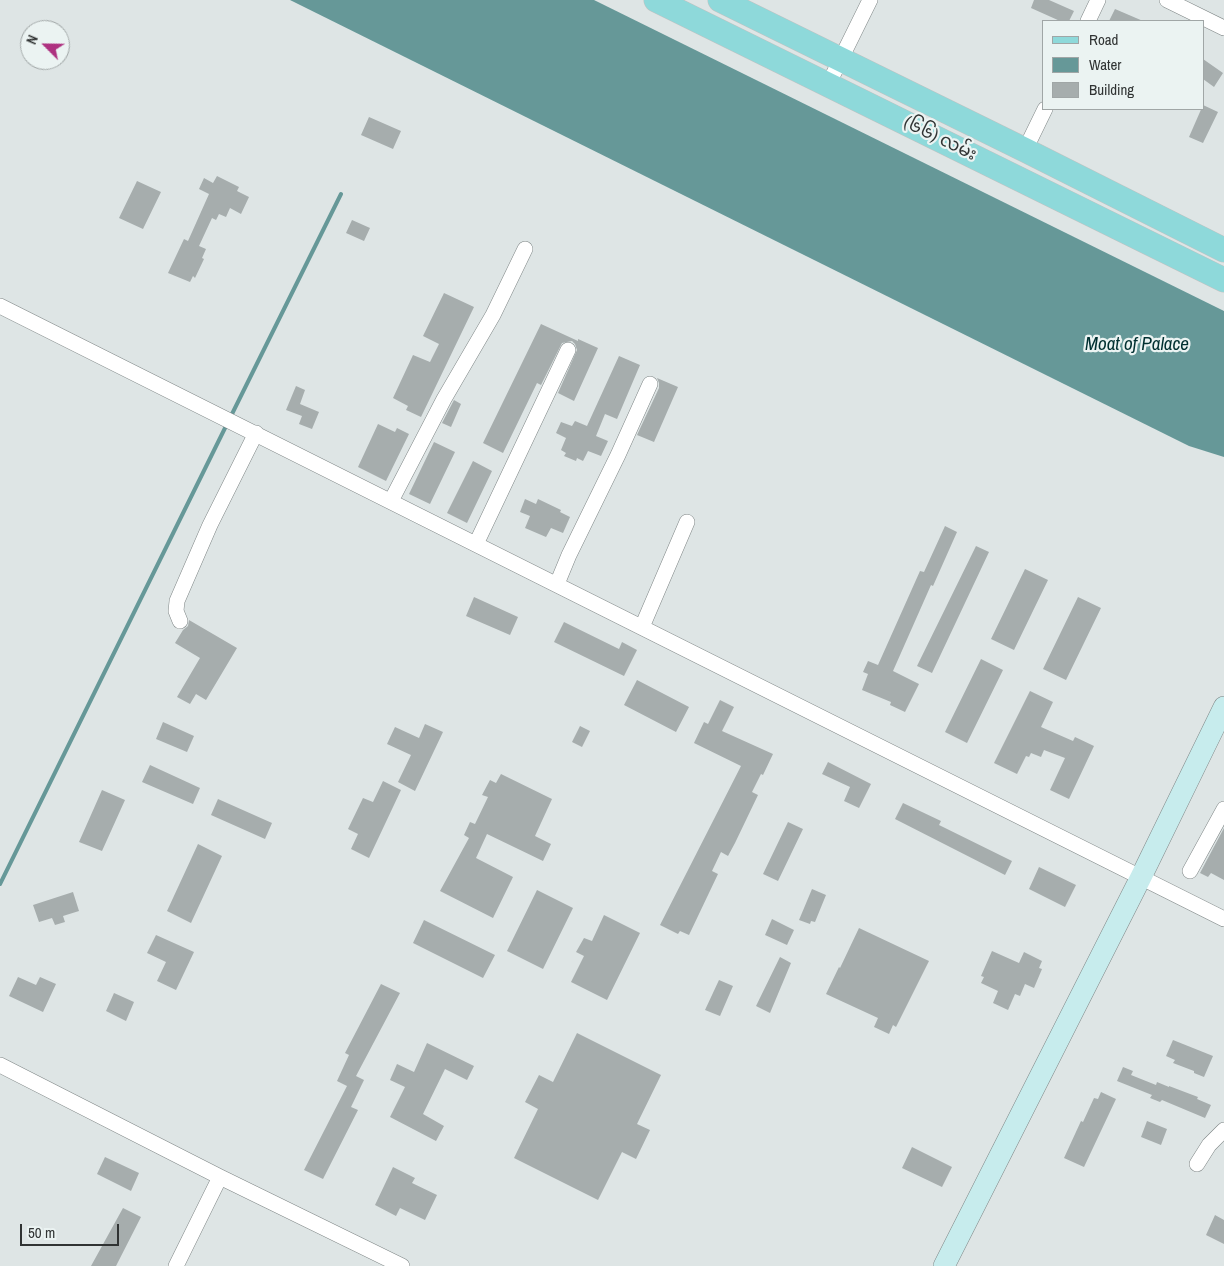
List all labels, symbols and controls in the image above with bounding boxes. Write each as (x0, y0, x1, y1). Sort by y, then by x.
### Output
north arrow (20, 20, 70, 70)
legend (1042, 20, 1204, 110)
text: Road (1089, 29, 1118, 50)
text: N (22, 32, 42, 47)
text: Water (1089, 54, 1121, 75)
text: Building (1089, 79, 1134, 100)
street label: (၆၆) လမ်း (900, 112, 980, 166)
water label: Moat of Palace (1085, 334, 1189, 356)
scale bar (22, 1214, 121, 1246)
text: 50 m (28, 1222, 55, 1243)

